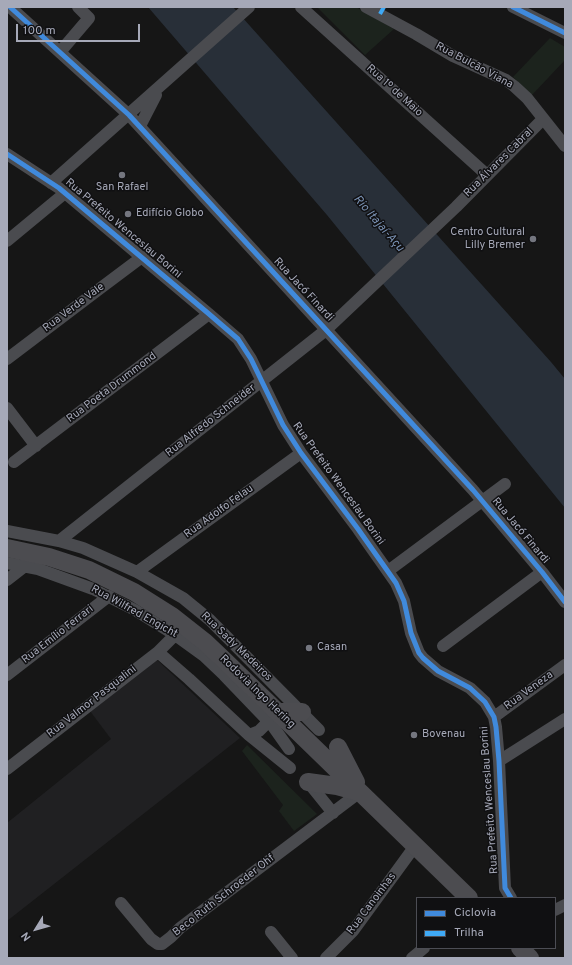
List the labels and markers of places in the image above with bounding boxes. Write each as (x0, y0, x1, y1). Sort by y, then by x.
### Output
marker: San Rafael (117, 170, 127, 180)
place label: San Rafael (96, 181, 148, 195)
place label: Edifício Globo (136, 207, 204, 221)
marker: Edifício Globo (123, 209, 133, 219)
place label: Centro Cultural Lilly Bremer (450, 226, 525, 252)
marker: Centro Cultural Lilly Bremer (528, 234, 538, 244)
place label: Casan (317, 641, 347, 655)
marker: Casan (304, 643, 314, 653)
place label: Bovenau (422, 728, 465, 742)
marker: Bovenau (409, 730, 419, 740)

